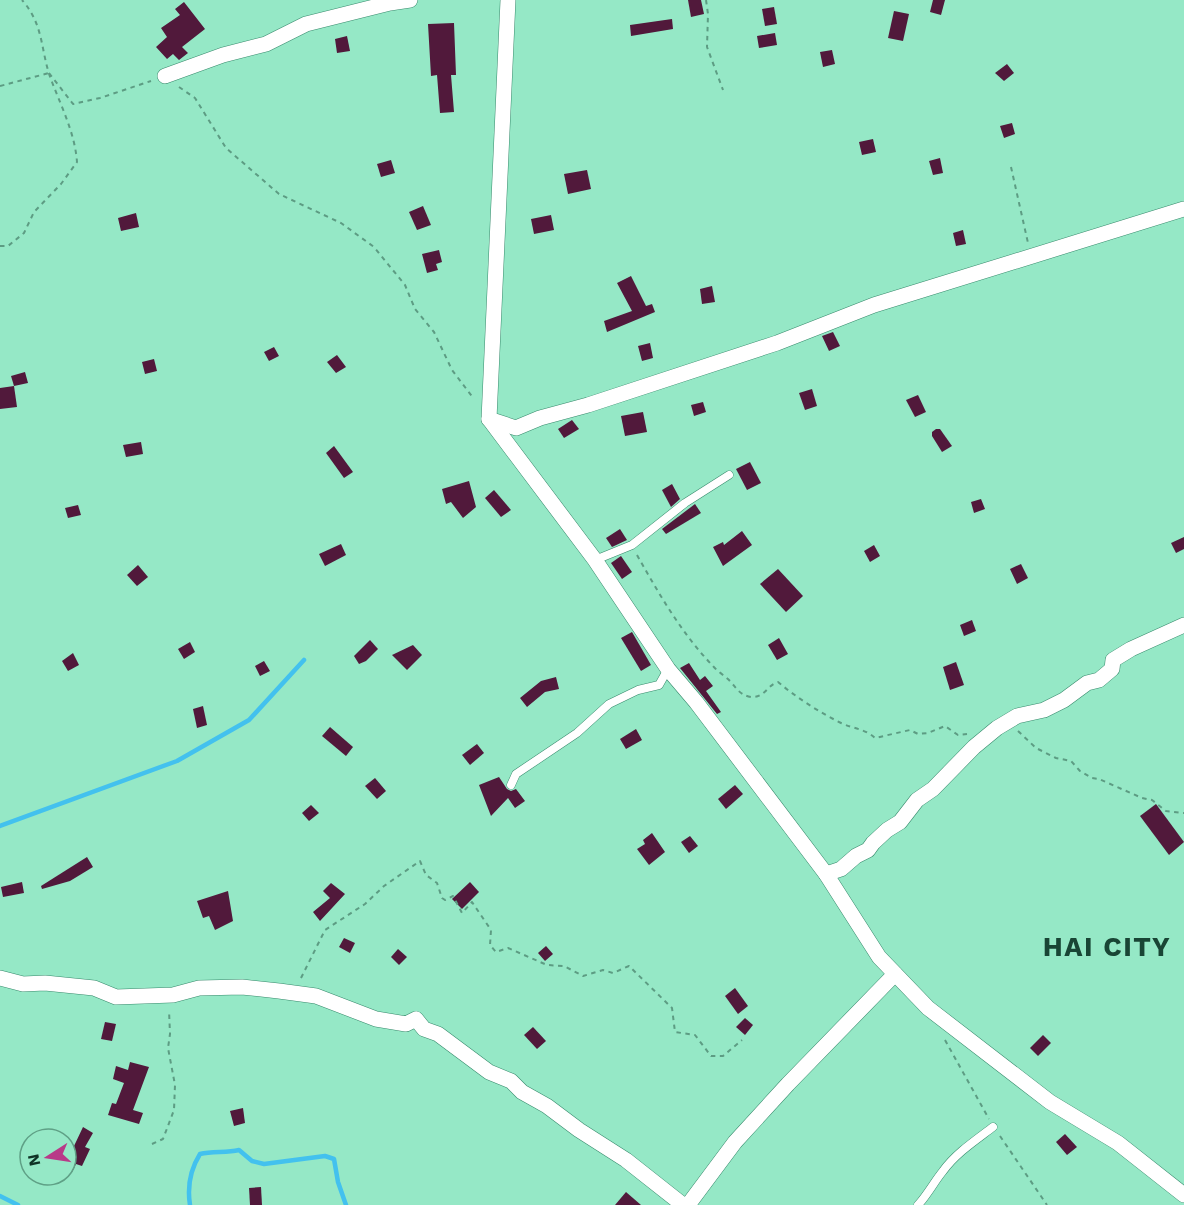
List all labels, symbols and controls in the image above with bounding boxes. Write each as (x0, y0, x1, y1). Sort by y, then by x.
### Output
district label: HAI CITY (1043, 931, 1171, 963)
north arrow (18, 1127, 78, 1187)
text: N (23, 1152, 44, 1168)

